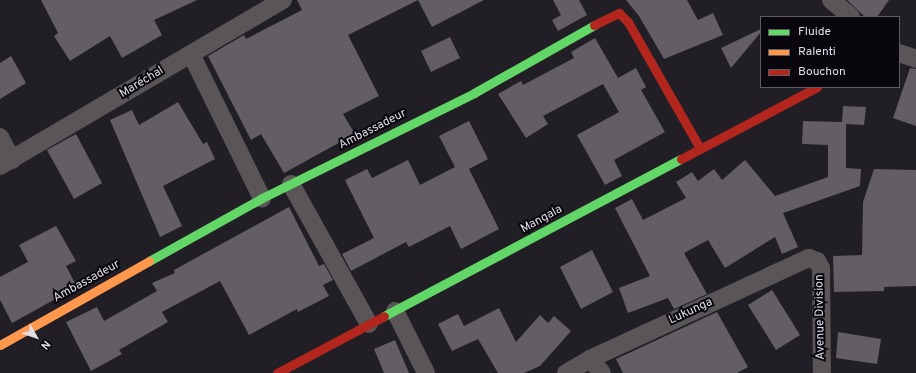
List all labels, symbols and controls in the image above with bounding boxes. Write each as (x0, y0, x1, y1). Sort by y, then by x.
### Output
legend (760, 16, 900, 88)
text: Fluide (798, 24, 831, 40)
text: Ralenti (798, 44, 836, 60)
street label: Maréchal (117, 64, 167, 102)
text: Bouchon (798, 64, 846, 80)
street label: Ambassadeur (337, 107, 409, 153)
street label: Mangala (519, 203, 565, 237)
street label: Ambassadeur (51, 258, 123, 306)
street label: Avenue Division (813, 274, 829, 360)
street label: Lukunga (667, 296, 715, 328)
north arrow (16, 317, 56, 357)
text: N (37, 337, 53, 352)

